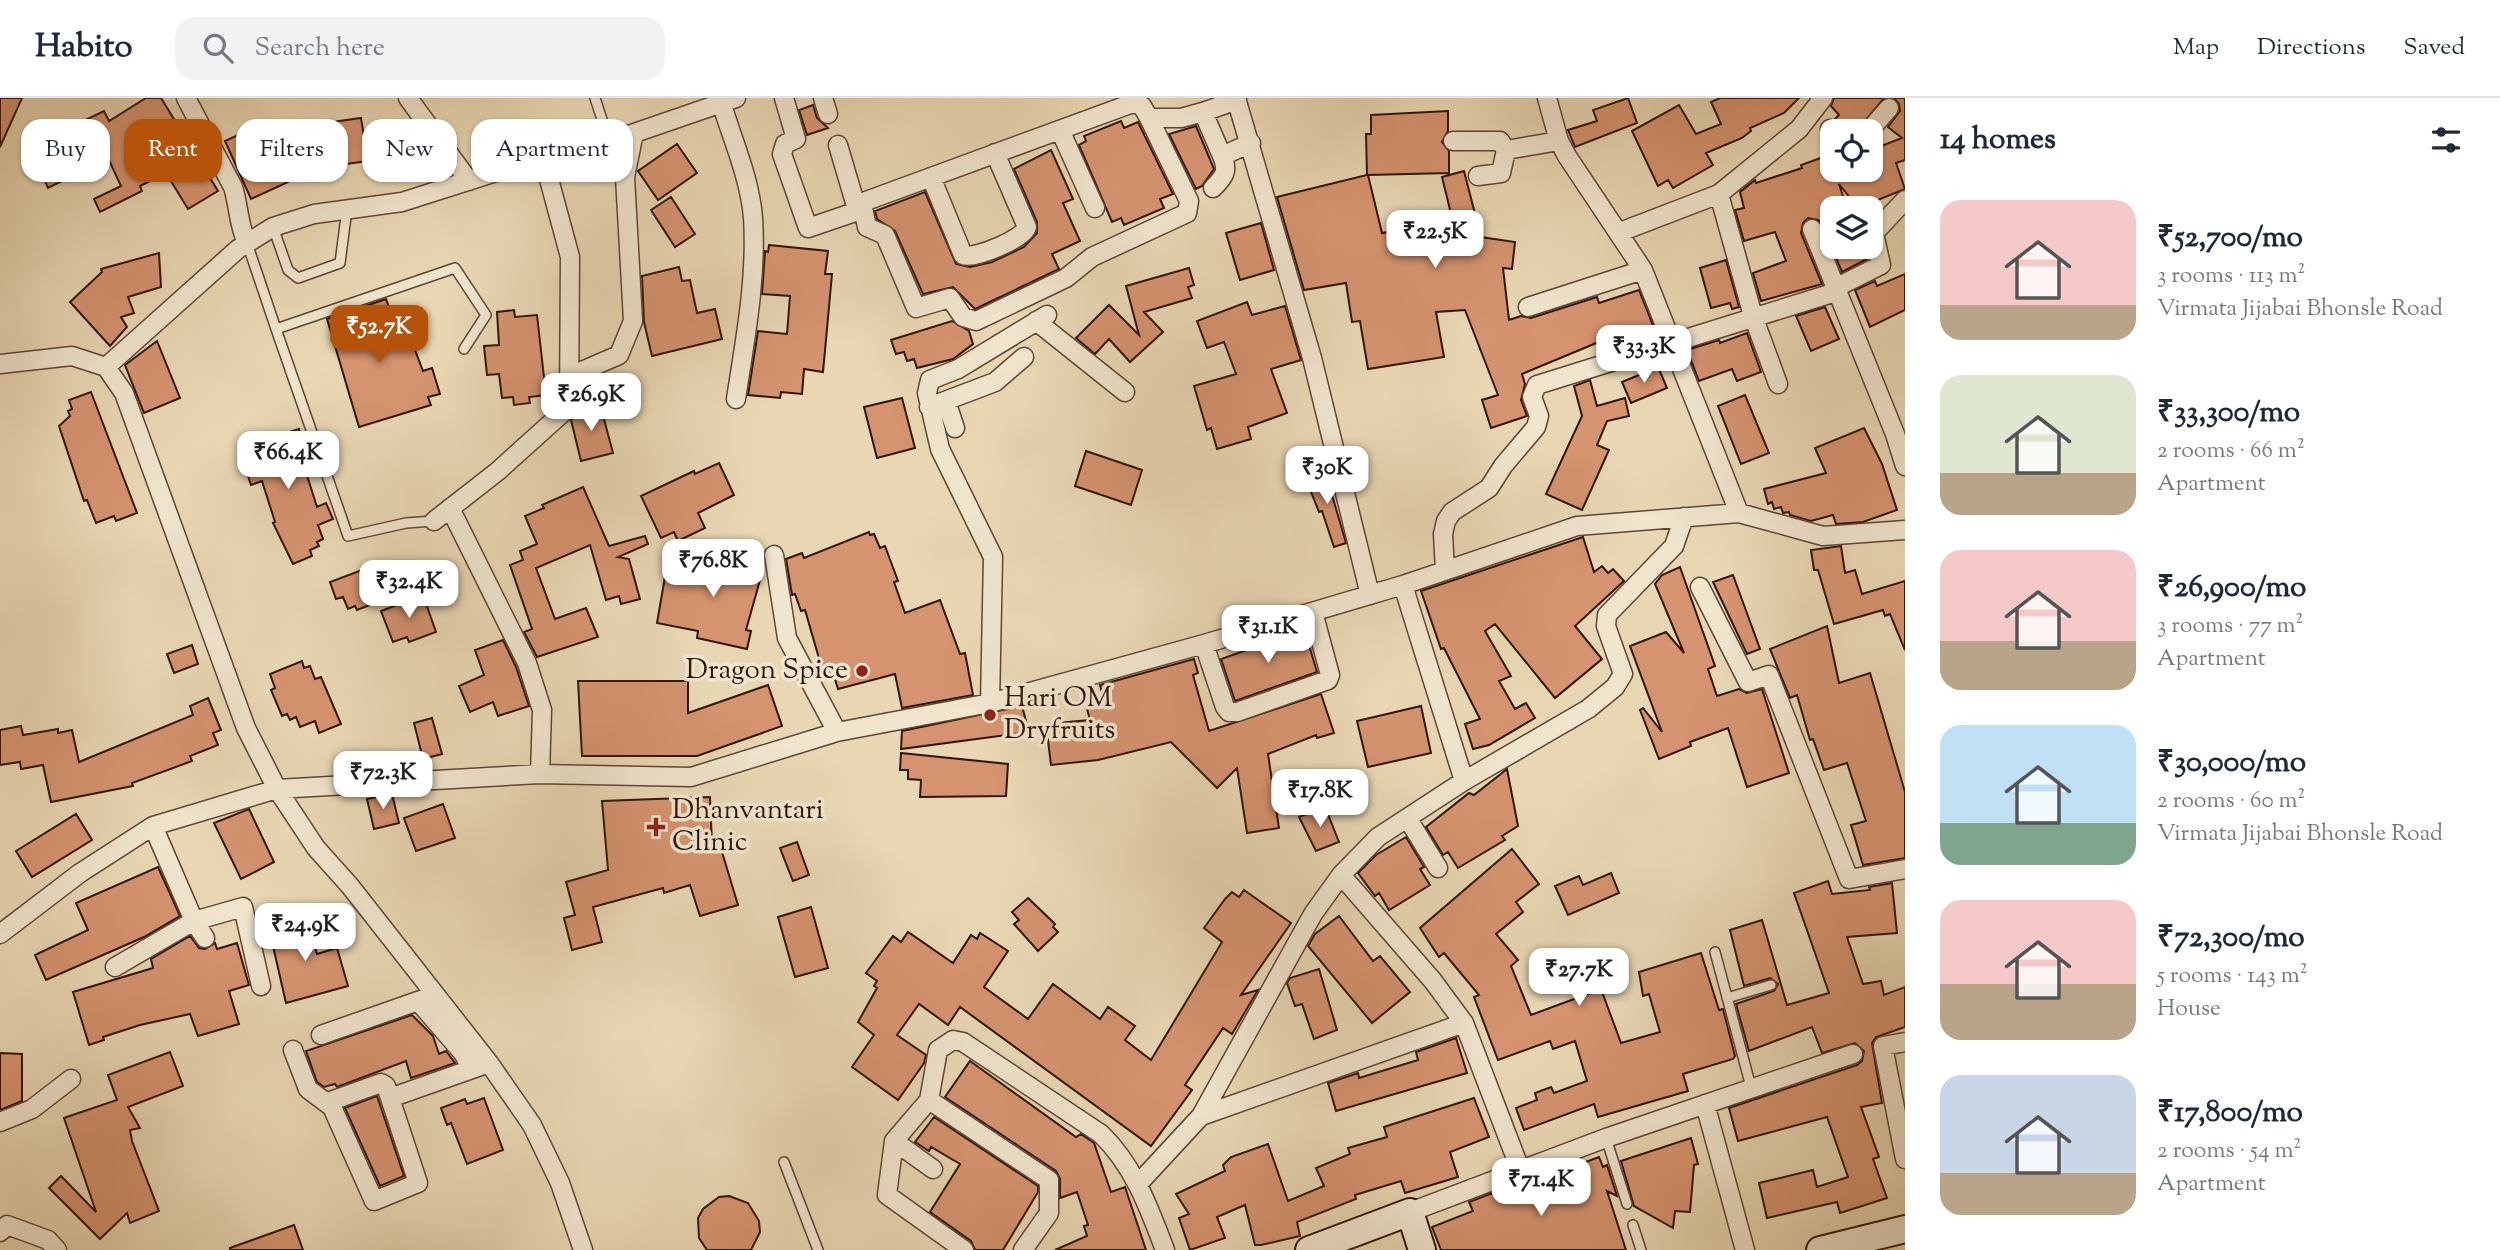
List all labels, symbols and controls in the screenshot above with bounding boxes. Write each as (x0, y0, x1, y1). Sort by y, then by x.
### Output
search box (175, 17, 665, 80)
text: Habito (35, 24, 133, 72)
icon: search (199, 29, 237, 67)
text: Search here (255, 30, 385, 67)
text: Map (2173, 31, 2219, 65)
text: Directions (2257, 31, 2365, 65)
text: Saved (2403, 31, 2465, 65)
chip: Buy (21, 119, 110, 182)
chip: Rent (124, 119, 222, 182)
chip: Filters (236, 119, 348, 182)
chip: New (362, 119, 457, 182)
chip: Apartment (471, 119, 633, 182)
map controls (1820, 119, 1883, 259)
button: locate (1820, 119, 1883, 182)
text: 14 homes (1940, 119, 2056, 162)
icon: filters (2427, 121, 2465, 159)
button: layers (1820, 196, 1883, 259)
pin: ₹22.5K (1378, 211, 1492, 270)
text: ₹22.5K (1403, 216, 1468, 249)
text: ₹52,700/mo (2157, 217, 2303, 260)
icon: home (1996, 228, 2080, 312)
text: 3 rooms · 113 m² (2157, 260, 2305, 293)
text: Virmata Jijabai Bhonsle Road (2157, 293, 2443, 326)
pin: ₹52.7K (322, 306, 436, 365)
text: ₹52.7K (346, 311, 412, 344)
pin: ₹33.3K (1587, 326, 1701, 385)
text: ₹33.3K (1612, 331, 1676, 364)
pin: ₹26.9K (534, 374, 648, 433)
text: ₹26.9K (557, 379, 625, 412)
text: ₹33,300/mo (2157, 392, 2300, 435)
icon: home (1996, 403, 2080, 487)
pin: ₹66.4K (231, 432, 345, 491)
text: 2 rooms · 66 m² (2157, 435, 2305, 468)
text: ₹66.4K (253, 437, 323, 470)
pin: ₹30K (1286, 446, 1368, 506)
text: ₹30K (1301, 452, 1353, 485)
text: Apartment (2157, 468, 2266, 501)
pin: ₹76.8K (656, 540, 770, 599)
text: ₹76.8K (678, 545, 748, 578)
pin: ₹32.4K (352, 560, 466, 620)
text: ₹32.4K (375, 566, 443, 599)
text: ₹26,900/mo (2157, 567, 2307, 610)
icon: home (1996, 578, 2080, 662)
pin: ₹31.1K (1211, 606, 1325, 665)
text: 3 rooms · 77 m² (2157, 610, 2303, 643)
text: ₹31.1K (1238, 611, 1298, 644)
text: Apartment (2157, 643, 2266, 676)
place label: Dragon Spice (686, 651, 848, 691)
marker: Dragon Spice (854, 663, 870, 679)
place label: Hari OM Dryfruits (1004, 679, 1115, 751)
marker: Hari OM Dryfruits (982, 707, 998, 723)
text: ₹30,000/mo (2157, 742, 2306, 785)
pin: ₹72.3K (326, 752, 440, 811)
icon: home (1996, 753, 2080, 837)
text: ₹72.3K (350, 757, 416, 790)
pin: ₹17.8K (1263, 770, 1377, 829)
text: ₹17.8K (1287, 775, 1353, 808)
text: 2 rooms · 60 m² (2157, 785, 2305, 818)
place label: Dhanvantari Clinic (672, 791, 824, 863)
marker: Dhanvantari Clinic (646, 817, 666, 837)
text: Virmata Jijabai Bhonsle Road (2157, 818, 2443, 851)
pin: ₹24.9K (248, 904, 362, 963)
text: ₹24.9K (271, 909, 339, 942)
text: ₹72,300/mo (2157, 917, 2305, 960)
icon: home (1996, 928, 2080, 1012)
pin: ₹27.7K (1522, 948, 1636, 1008)
text: ₹27.7K (1545, 954, 1613, 987)
text: 5 rooms · 143 m² (2157, 960, 2308, 993)
text: House (2157, 993, 2221, 1026)
text: ₹17,800/mo (2157, 1092, 2303, 1135)
icon: home (1996, 1103, 2080, 1187)
text: 2 rooms · 54 m² (2157, 1135, 2301, 1168)
pin: ₹71.4K (1484, 1158, 1598, 1218)
text: ₹71.4K (1508, 1164, 1574, 1197)
text: Apartment (2157, 1168, 2266, 1201)

